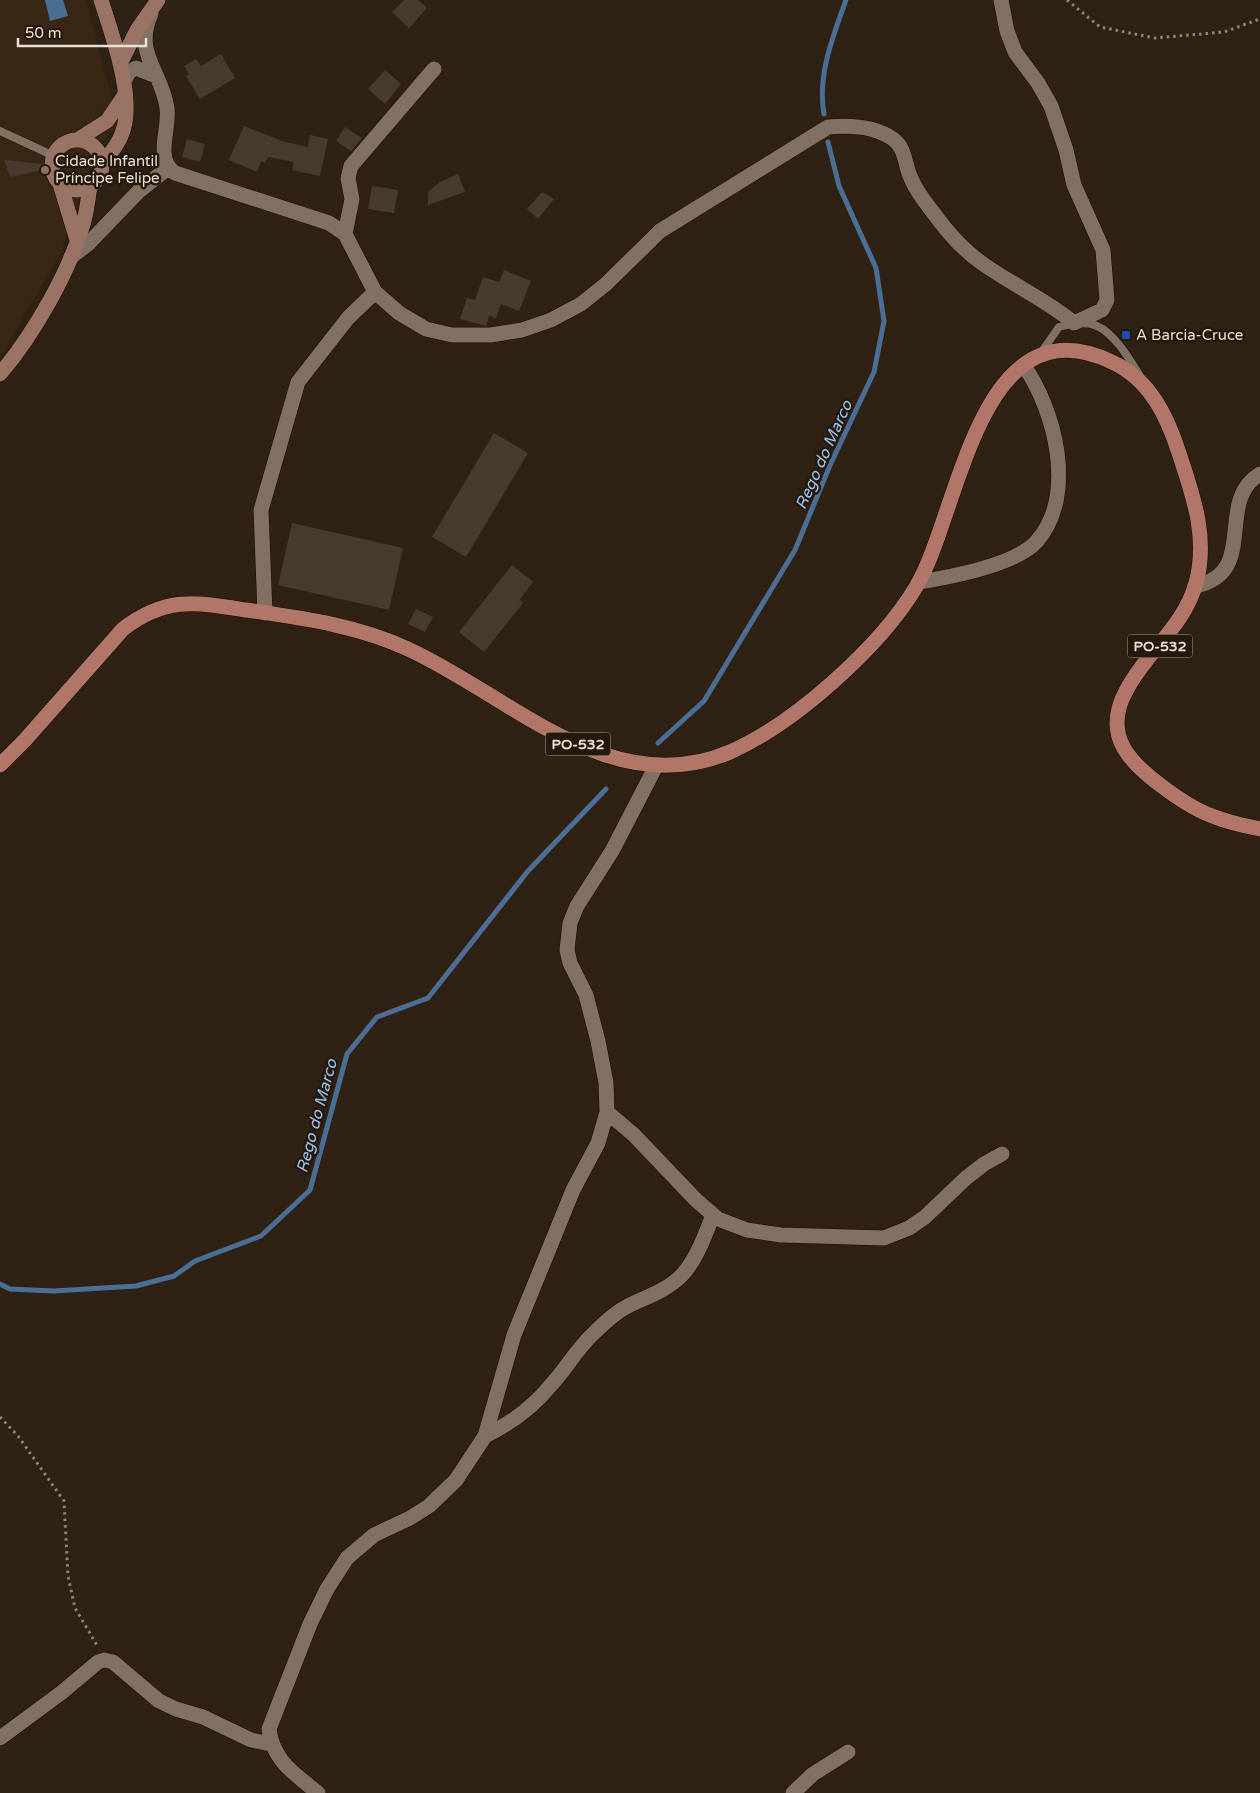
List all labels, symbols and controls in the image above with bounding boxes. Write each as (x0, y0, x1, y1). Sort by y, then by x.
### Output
scale bar (18, 15, 145, 47)
text: 50 m (25, 24, 62, 42)
place label: Cidade Infantil Príncipe Felipe (55, 152, 160, 187)
marker: Cidade Infantil Príncipe Felipe (39, 164, 51, 176)
place label: A Barcia-Cruce (1136, 326, 1243, 344)
marker: A Barcia-Cruce (1120, 329, 1132, 341)
water label: Rego do Marco (791, 396, 857, 512)
road number: PO-532 (1128, 634, 1192, 658)
road number: PO-532 (546, 732, 610, 756)
water label: Rego do Marco (292, 1056, 342, 1175)

